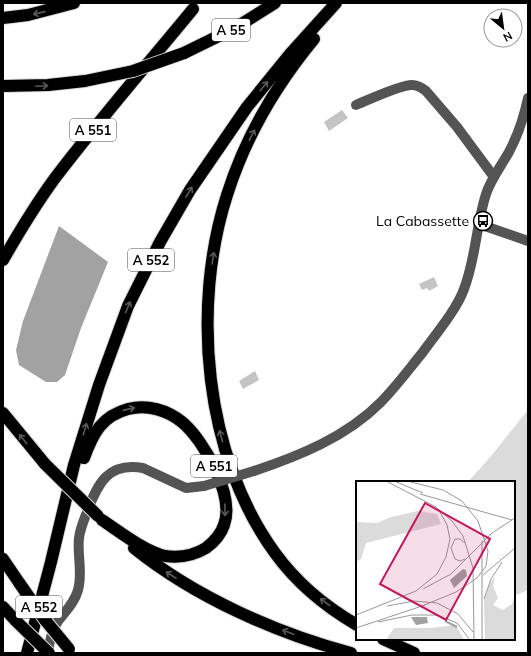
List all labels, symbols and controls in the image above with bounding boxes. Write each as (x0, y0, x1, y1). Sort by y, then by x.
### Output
north arrow (483, 8, 523, 48)
one-way arrow (33, 9, 46, 17)
road number: A 55 (212, 19, 250, 41)
text: N (501, 29, 515, 45)
one-way arrow (260, 80, 269, 91)
one-way arrow (35, 82, 48, 89)
road number: A 551 (70, 119, 116, 141)
one-way arrow (249, 129, 256, 141)
one-way arrow (185, 187, 193, 198)
bus stop icon: La Cabassette (472, 210, 494, 232)
place label: La Cabassette (376, 212, 469, 230)
road number: A 552 (128, 249, 174, 271)
one-way arrow (209, 252, 217, 265)
one-way arrow (125, 301, 133, 313)
one-way arrow (122, 405, 135, 412)
one-way arrow (82, 423, 89, 436)
one-way arrow (217, 430, 224, 443)
one-way arrow (19, 434, 28, 444)
road number: A 551 (191, 455, 237, 477)
inset map (356, 481, 515, 640)
one-way arrow (222, 503, 229, 516)
one-way arrow (166, 570, 177, 579)
road number: A 552 (16, 596, 62, 618)
one-way arrow (320, 598, 331, 607)
one-way arrow (282, 628, 294, 636)

